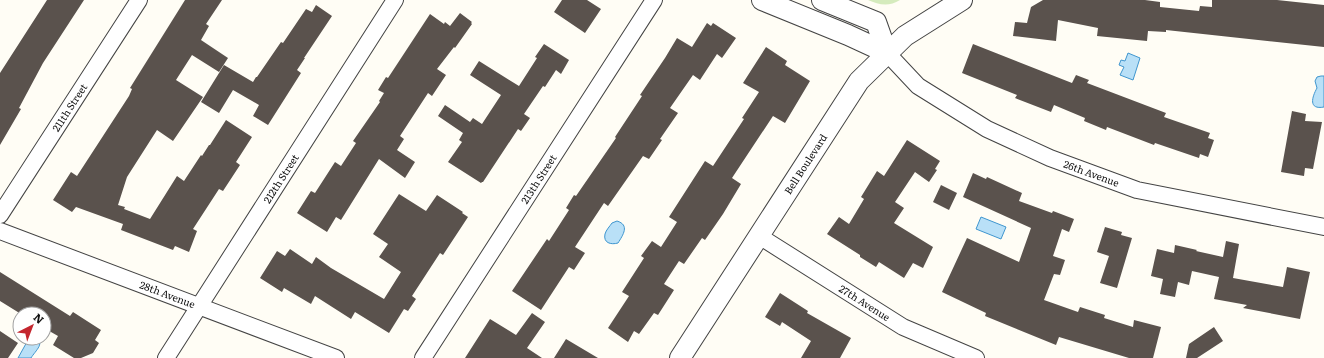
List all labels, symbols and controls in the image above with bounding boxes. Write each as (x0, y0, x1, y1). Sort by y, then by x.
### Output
street label: 211th Street (48, 80, 90, 134)
street label: Bell Boulevard (780, 131, 830, 197)
street label: 212th Street (259, 151, 302, 206)
street label: 213th Street (517, 151, 560, 206)
street label: 26th Avenue (1062, 156, 1121, 190)
street label: 28th Avenue (138, 276, 198, 311)
street label: 27th Avenue (836, 281, 893, 324)
north arrow (12, 306, 52, 346)
text: N (31, 309, 48, 327)

